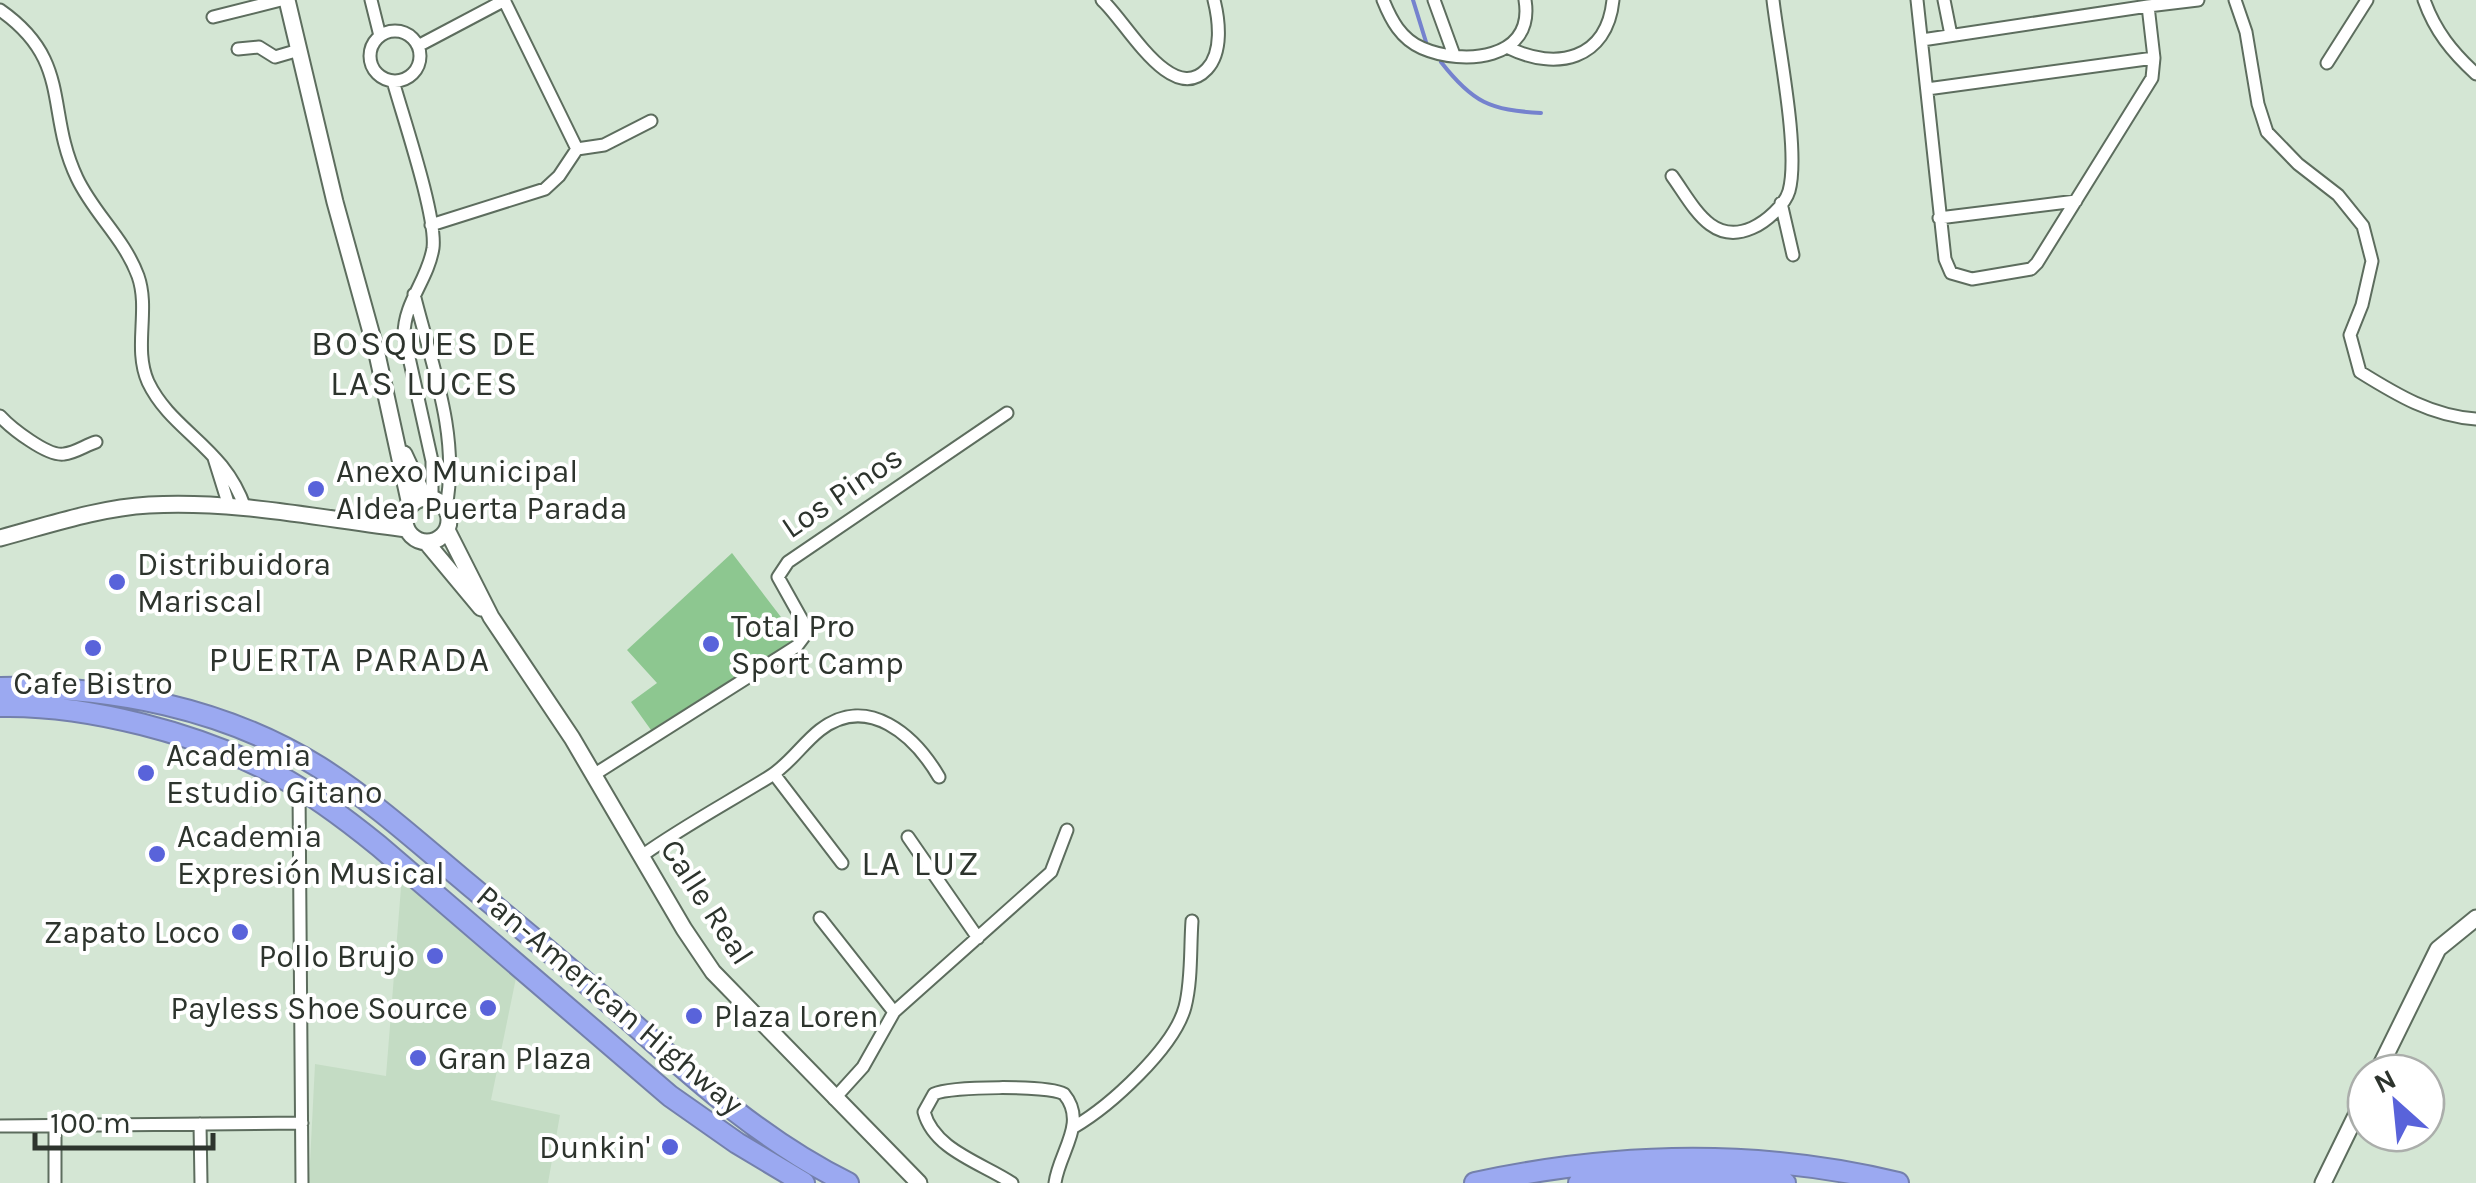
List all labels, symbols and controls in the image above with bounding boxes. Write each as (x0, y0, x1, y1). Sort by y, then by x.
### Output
district label: BOSQUES DE LAS LUCES (311, 323, 539, 404)
street label: Los Pinos (775, 438, 909, 546)
place label: Anexo Municipal Aldea Puerta Parada (336, 453, 627, 527)
marker: Anexo Municipal Aldea Puerta Parada (305, 478, 327, 500)
place label: Distribuidora Mariscal (137, 546, 331, 620)
marker: Distribuidora Mariscal (106, 571, 128, 593)
place label: Total Pro Sport Camp (731, 608, 904, 682)
marker: Total Pro Sport Camp (700, 633, 722, 655)
marker: Cafe Bistro (82, 637, 104, 659)
district label: PUERTA PARADA (208, 639, 492, 680)
place label: Cafe Bistro (13, 665, 173, 702)
place label: Academia Estudio Gitano (166, 737, 382, 811)
marker: Academia Estudio Gitano (135, 762, 157, 784)
place label: Academia Expresión Musical (177, 818, 445, 892)
street label: Calle Real (653, 832, 761, 972)
marker: Academia Expresión Musical (146, 843, 168, 865)
district label: LA LUZ (861, 843, 981, 884)
street label: Pan-American Highway (469, 878, 751, 1122)
place label: Zapato Loco (44, 914, 220, 951)
marker: Zapato Loco (229, 921, 251, 943)
place label: Pollo Brujo (258, 938, 415, 975)
marker: Pollo Brujo (424, 945, 446, 967)
place label: Payless Shoe Source (170, 990, 468, 1027)
marker: Payless Shoe Source (477, 997, 499, 1019)
place label: Plaza Loren (714, 998, 878, 1035)
marker: Plaza Loren (683, 1005, 705, 1027)
place label: Gran Plaza (438, 1040, 592, 1077)
marker: Gran Plaza (407, 1047, 429, 1069)
north arrow (2346, 1053, 2446, 1153)
text: N (2368, 1062, 2401, 1100)
scale bar (35, 1088, 212, 1150)
text: 100 m (50, 1105, 131, 1141)
place label: Dunkin' (539, 1129, 650, 1166)
marker: Dunkin' (659, 1136, 681, 1158)

